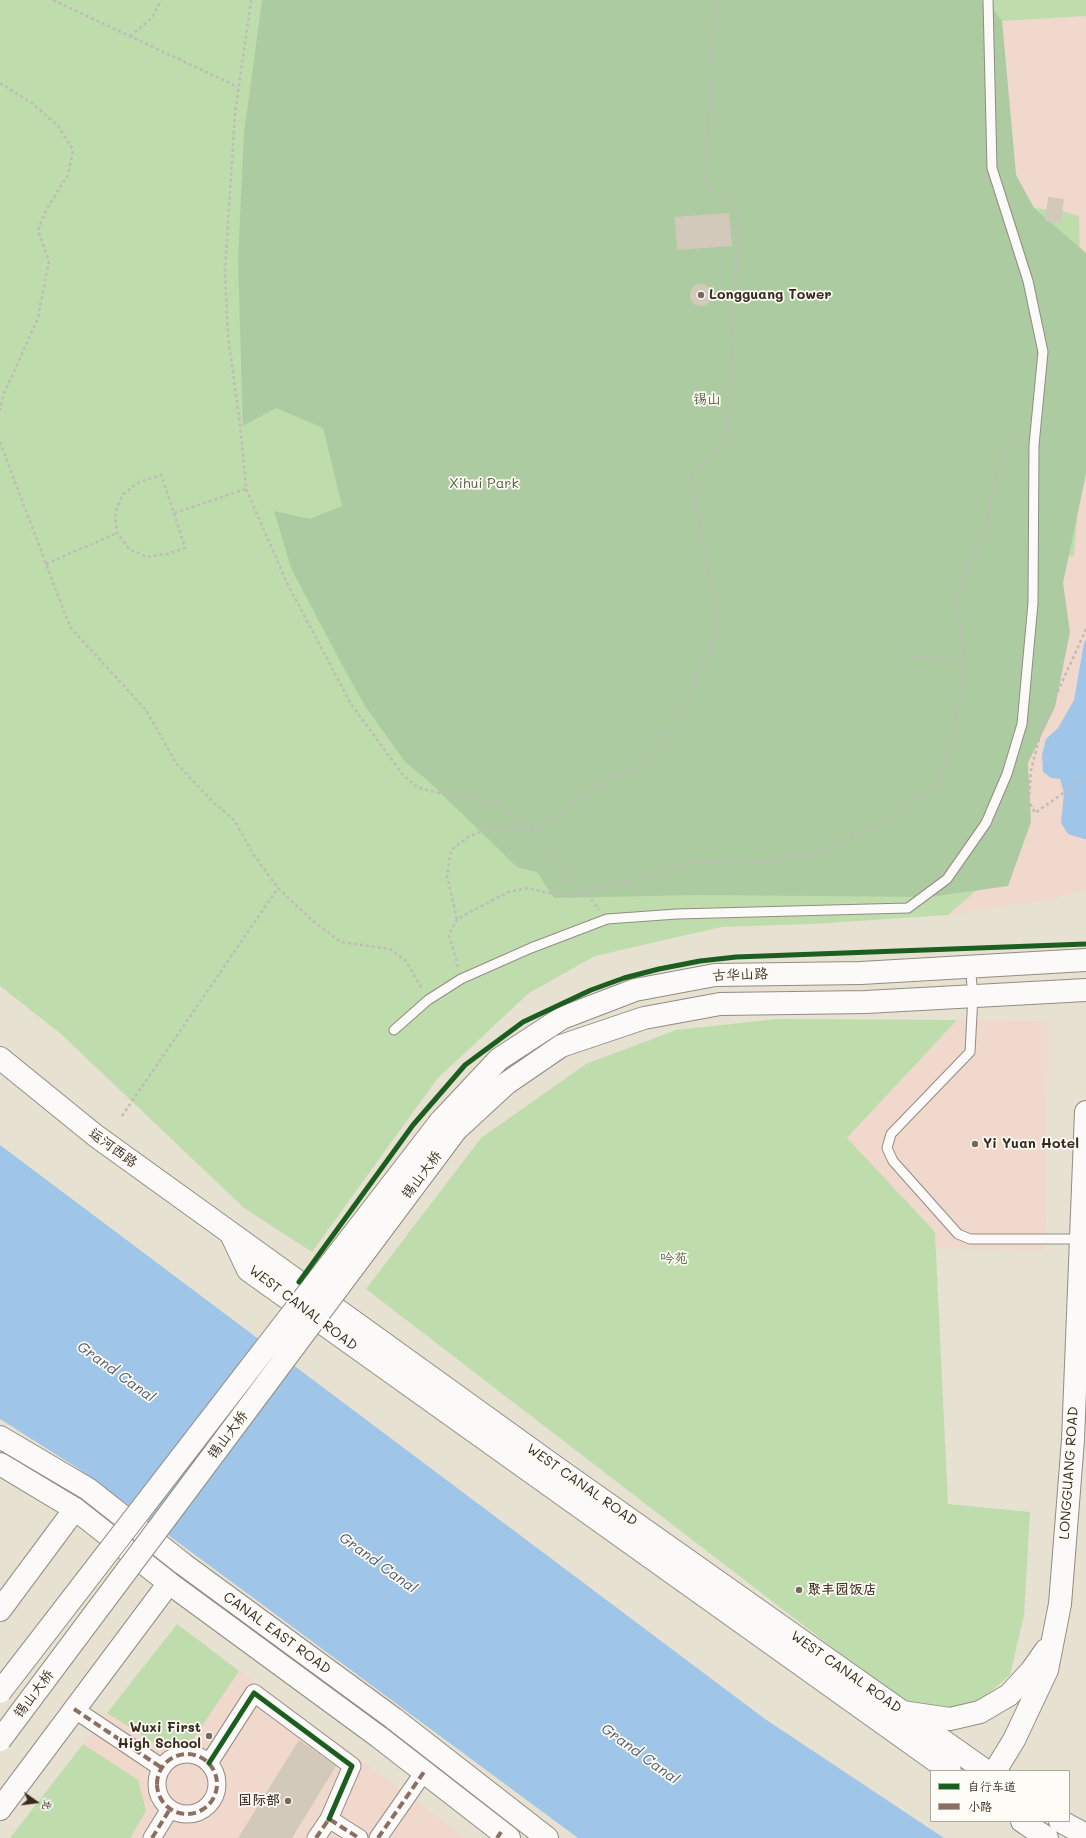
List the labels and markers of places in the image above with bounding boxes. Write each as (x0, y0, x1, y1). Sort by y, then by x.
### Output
place label: Longguang Tower (709, 287, 832, 303)
marker: Longguang Tower (696, 290, 706, 300)
place label: Yi Yuan Hotel (983, 1136, 1079, 1152)
marker: Yi Yuan Hotel (970, 1139, 980, 1149)
place label: 聚丰园饭店 (807, 1582, 877, 1598)
marker: 聚丰园饭店 (794, 1585, 804, 1595)
place label: Wuxi First High School (117, 1720, 201, 1752)
marker: Wuxi First High School (204, 1731, 214, 1741)
place label: 国际部 (238, 1793, 280, 1809)
marker: 国际部 (283, 1796, 293, 1806)

